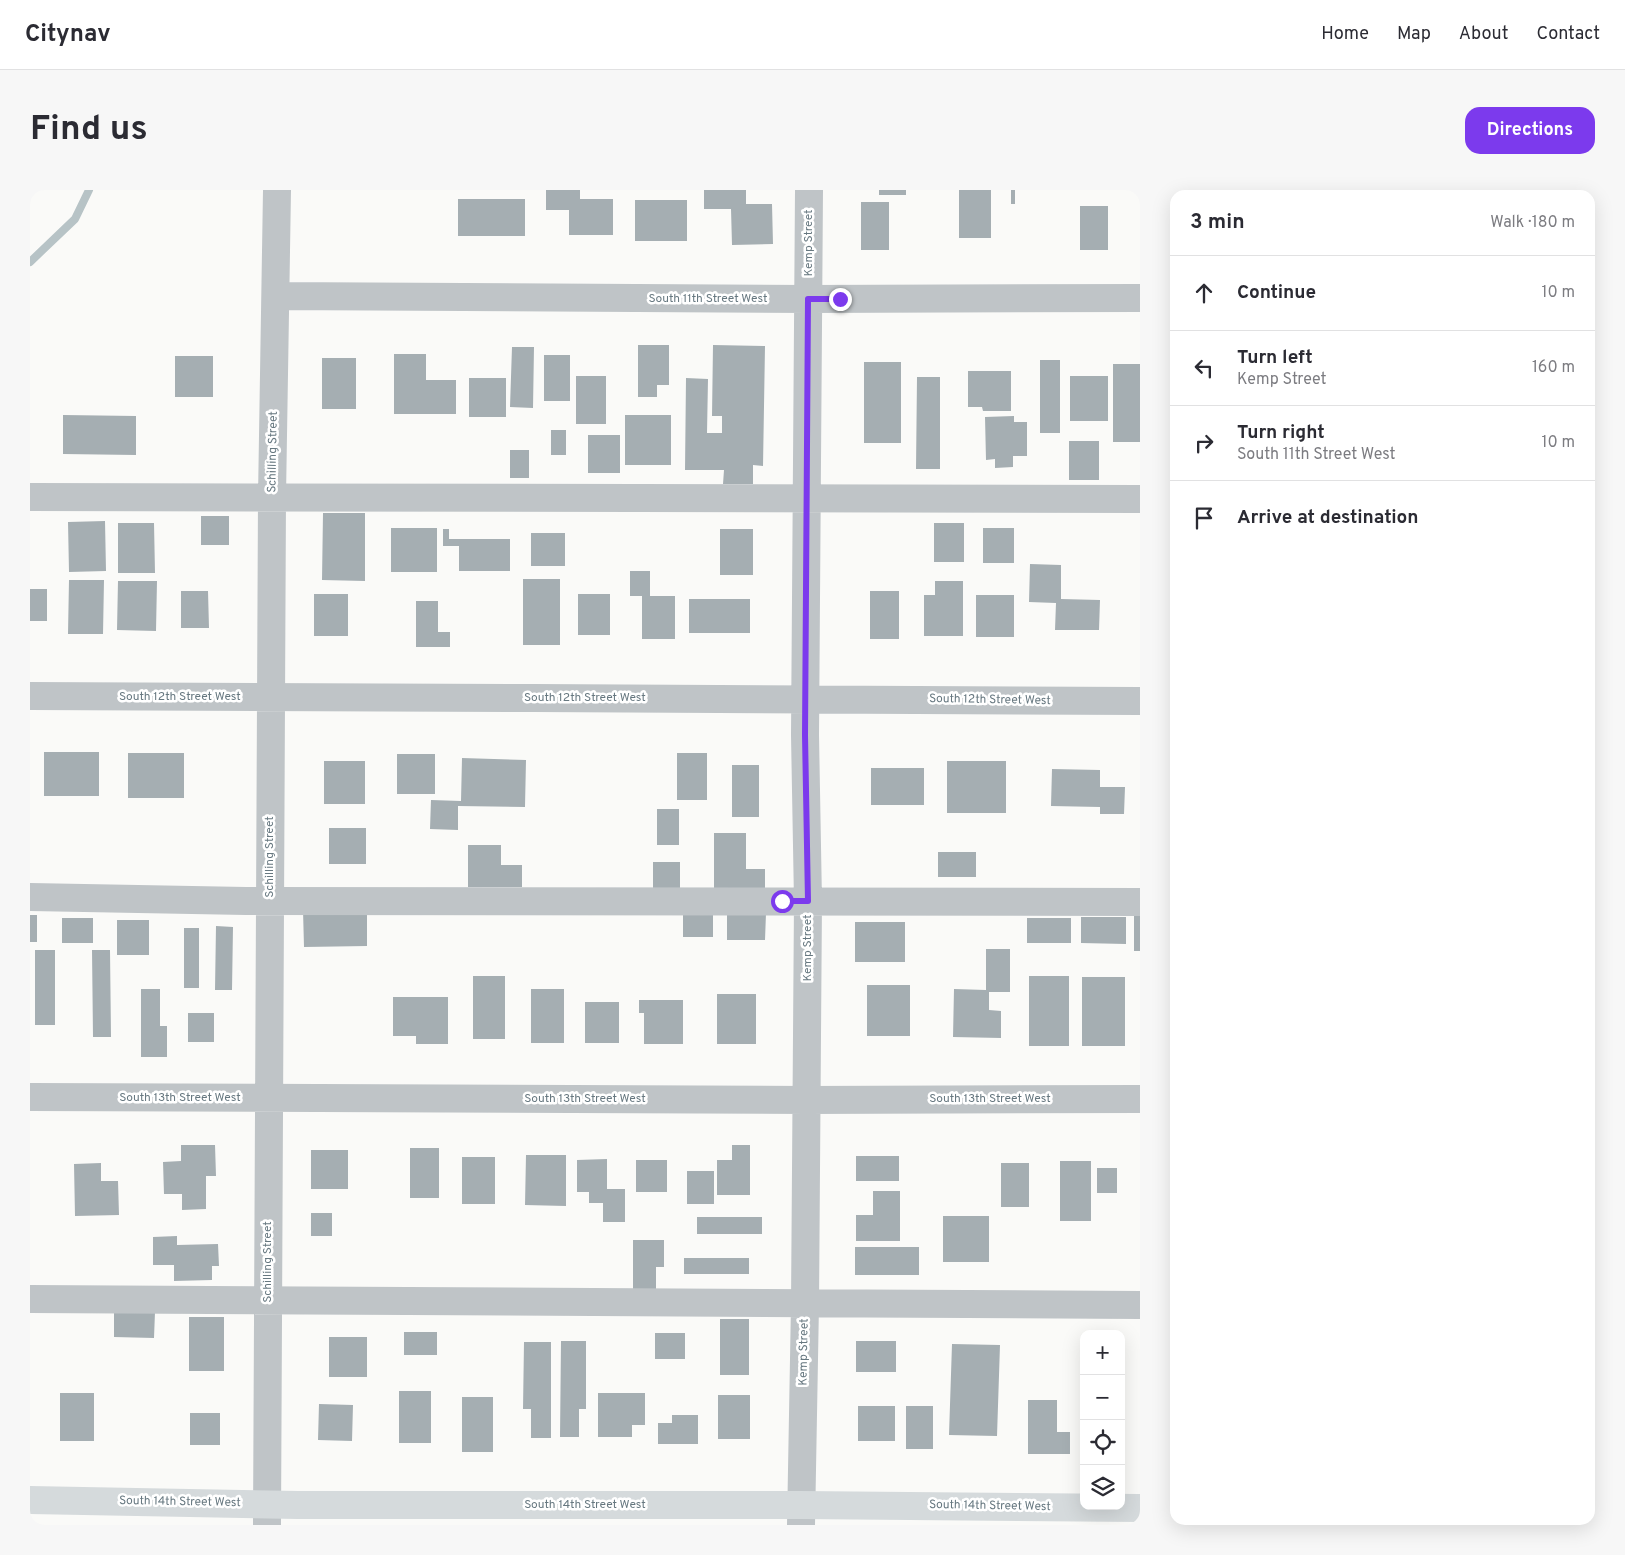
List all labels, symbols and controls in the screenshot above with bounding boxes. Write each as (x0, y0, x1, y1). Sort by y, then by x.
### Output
text: Citynav (25, 20, 111, 50)
text: Home (1321, 23, 1369, 46)
text: Map (1397, 23, 1431, 46)
text: About (1459, 23, 1508, 46)
text: Contact (1536, 23, 1600, 46)
button: Directions (1465, 107, 1595, 154)
text: Find us (30, 108, 148, 152)
street label: Kemp Street (801, 209, 817, 277)
text: 3 min (1190, 209, 1245, 236)
text: Walk · 180 m (1490, 213, 1575, 233)
icon: ahead (1190, 279, 1218, 307)
text: Continue (1237, 281, 1316, 305)
text: 10 m (1541, 283, 1575, 303)
route end (829, 288, 852, 311)
street label: South 11th Street West (649, 291, 767, 307)
text: Turn left (1237, 346, 1313, 370)
icon: left (1190, 354, 1218, 382)
text: 160 m (1532, 358, 1575, 378)
text: Kemp Street (1237, 370, 1327, 390)
street label: Schilling Street (264, 411, 282, 493)
text: Turn right (1237, 421, 1325, 445)
icon: right (1190, 429, 1218, 457)
text: 10 m (1541, 433, 1575, 453)
text: South 11th Street West (1237, 445, 1396, 465)
icon: arrive (1190, 504, 1218, 532)
text: Arrive at destination (1237, 506, 1418, 530)
street label: South 12th Street West (119, 689, 241, 705)
street label: South 12th Street West (524, 690, 646, 706)
street label: South 12th Street West (929, 691, 1051, 709)
street label: Schilling Street (262, 816, 278, 898)
route start (771, 890, 794, 913)
street label: Kemp Street (800, 914, 816, 982)
street label: South 13th Street West (119, 1090, 241, 1106)
street label: South 13th Street West (524, 1091, 646, 1107)
street label: South 13th Street West (929, 1091, 1051, 1107)
street label: Schilling Street (260, 1221, 276, 1303)
street label: Kemp Street (795, 1318, 813, 1386)
map controls (1080, 1330, 1125, 1510)
button: + (1080, 1330, 1125, 1375)
button: − (1080, 1375, 1125, 1420)
button: locate (1080, 1420, 1125, 1465)
button: layers (1080, 1465, 1125, 1510)
street label: South 14th Street West (119, 1493, 241, 1511)
street label: South 14th Street West (524, 1497, 646, 1513)
street label: South 14th Street West (929, 1497, 1051, 1515)

